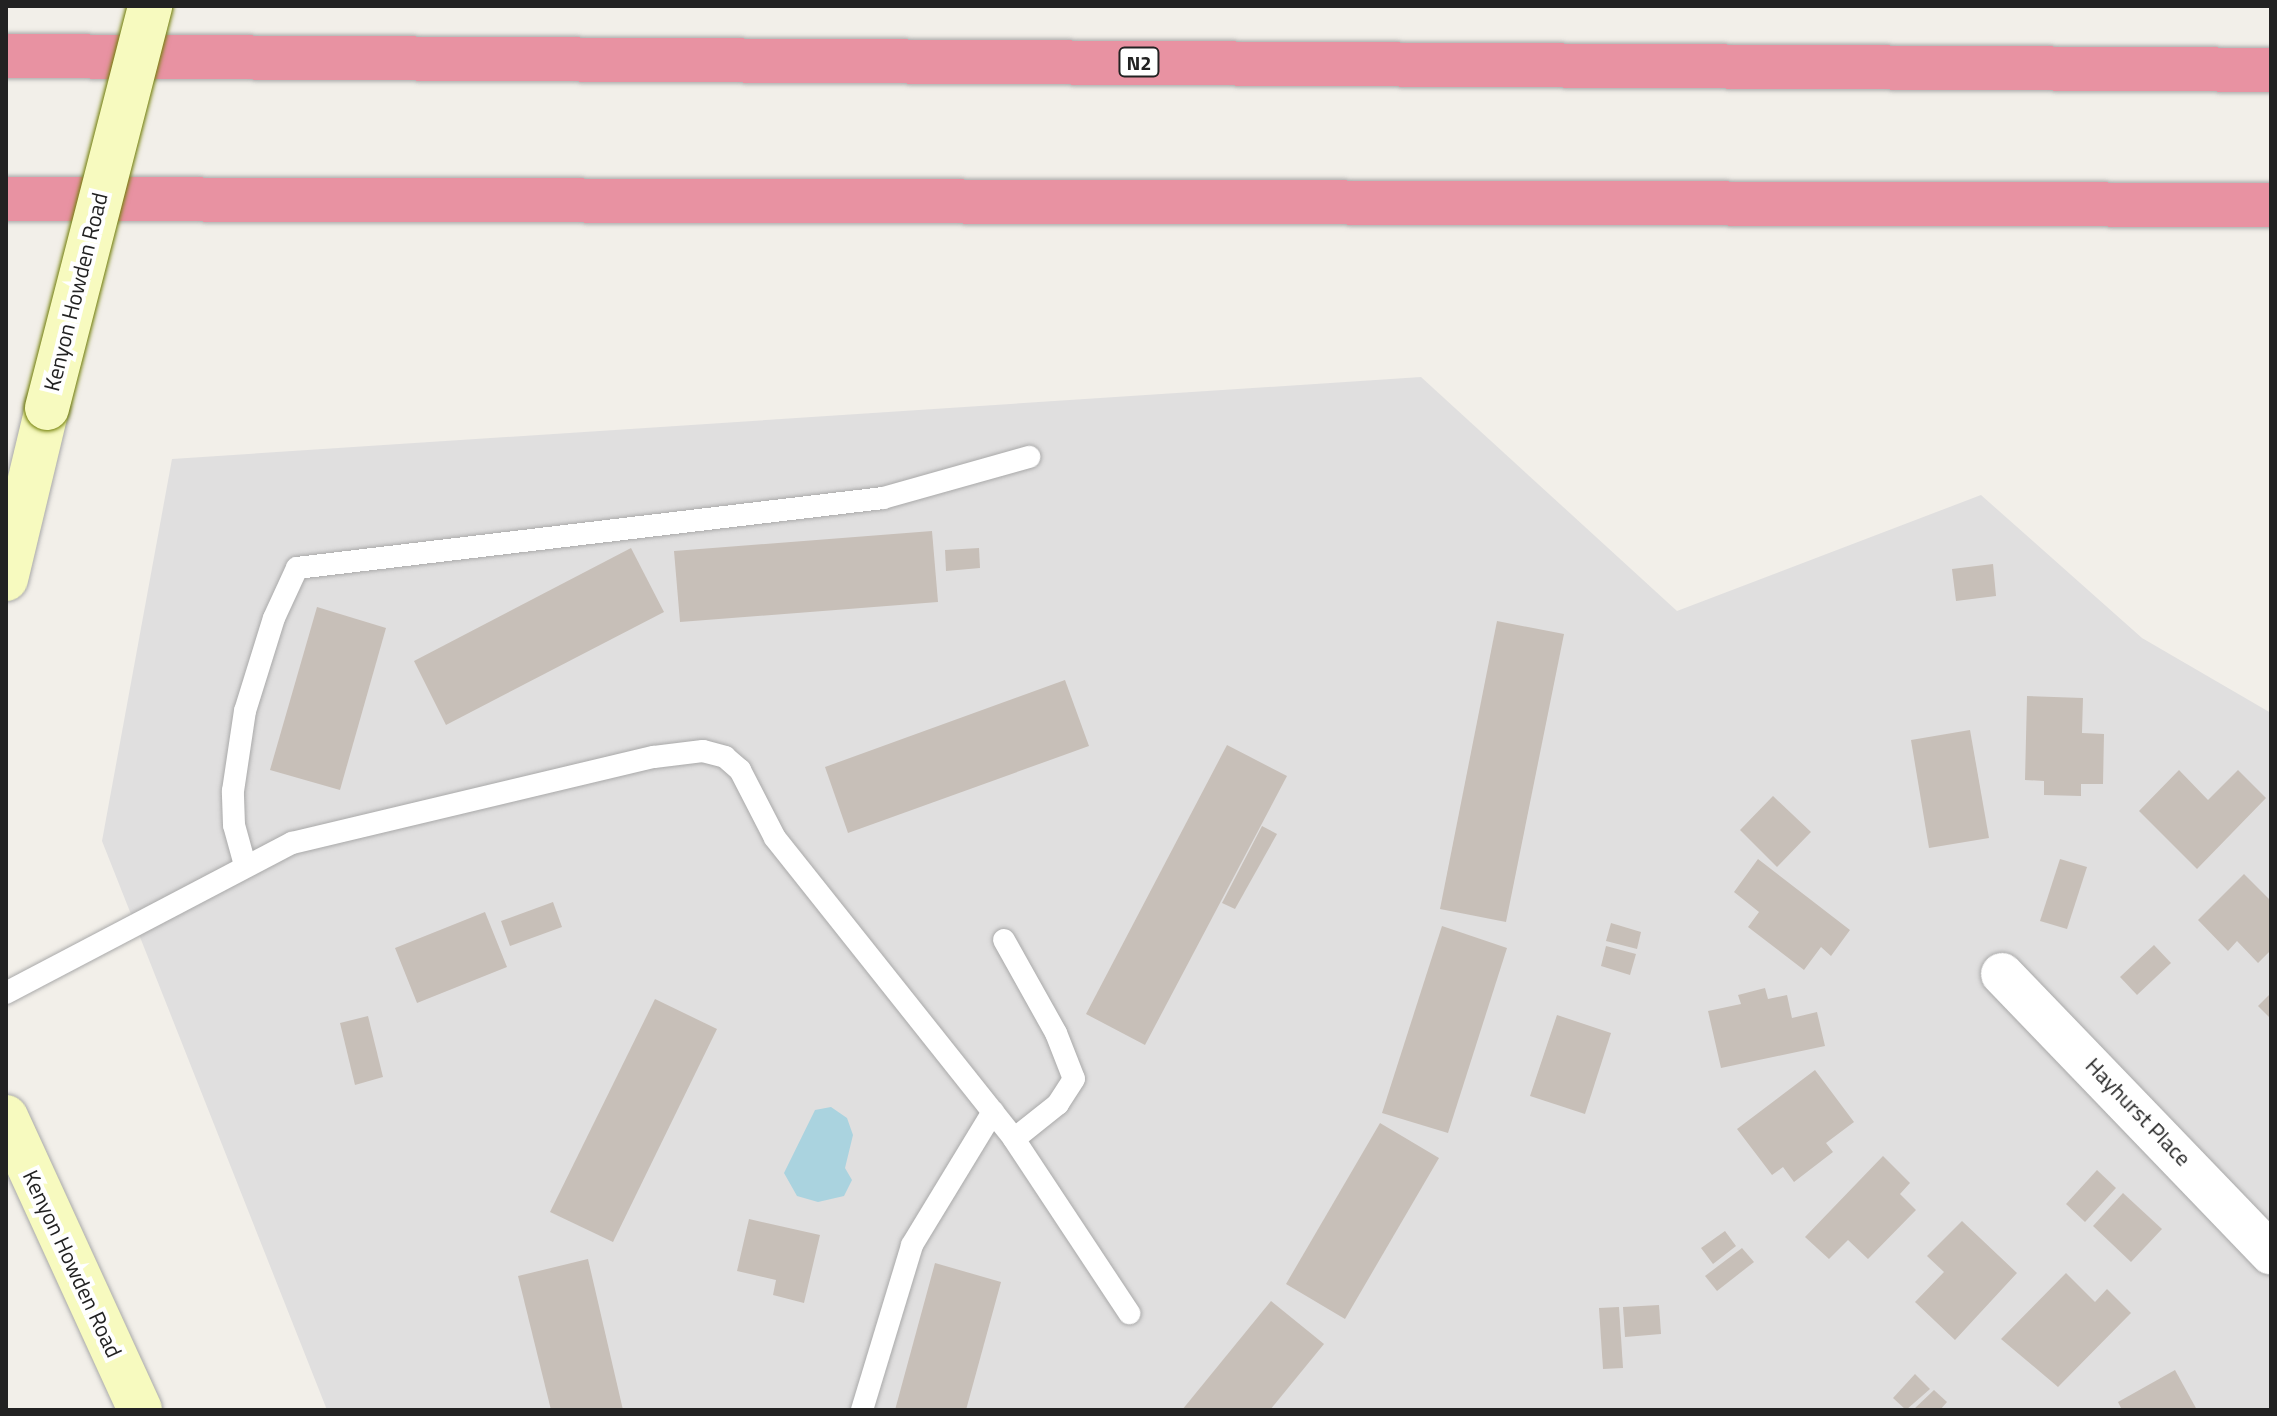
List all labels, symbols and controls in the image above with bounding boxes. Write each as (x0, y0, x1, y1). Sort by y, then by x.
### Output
road number: N2 (1117, 46, 1161, 78)
street label: Kenyon Howden Road (39, 190, 113, 394)
street label: Hayhurst Place (2080, 1052, 2196, 1172)
street label: Kenyon Howden Road (17, 1166, 127, 1362)

